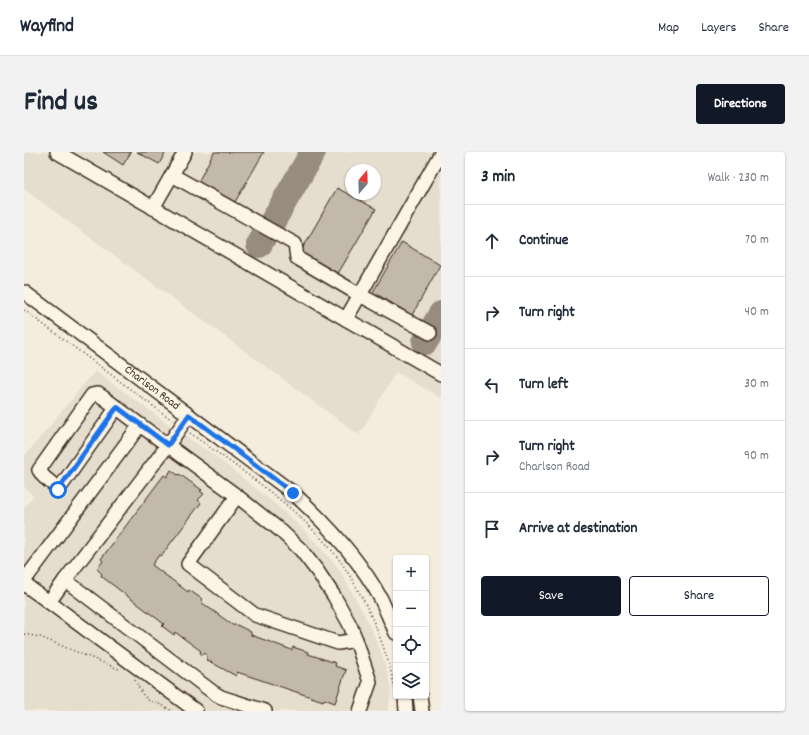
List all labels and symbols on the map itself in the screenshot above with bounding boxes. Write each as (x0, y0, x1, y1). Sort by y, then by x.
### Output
north arrow (345, 164, 381, 200)
street label: Charlson Road (121, 361, 184, 414)
route start (49, 481, 67, 499)
route end (284, 484, 302, 502)

